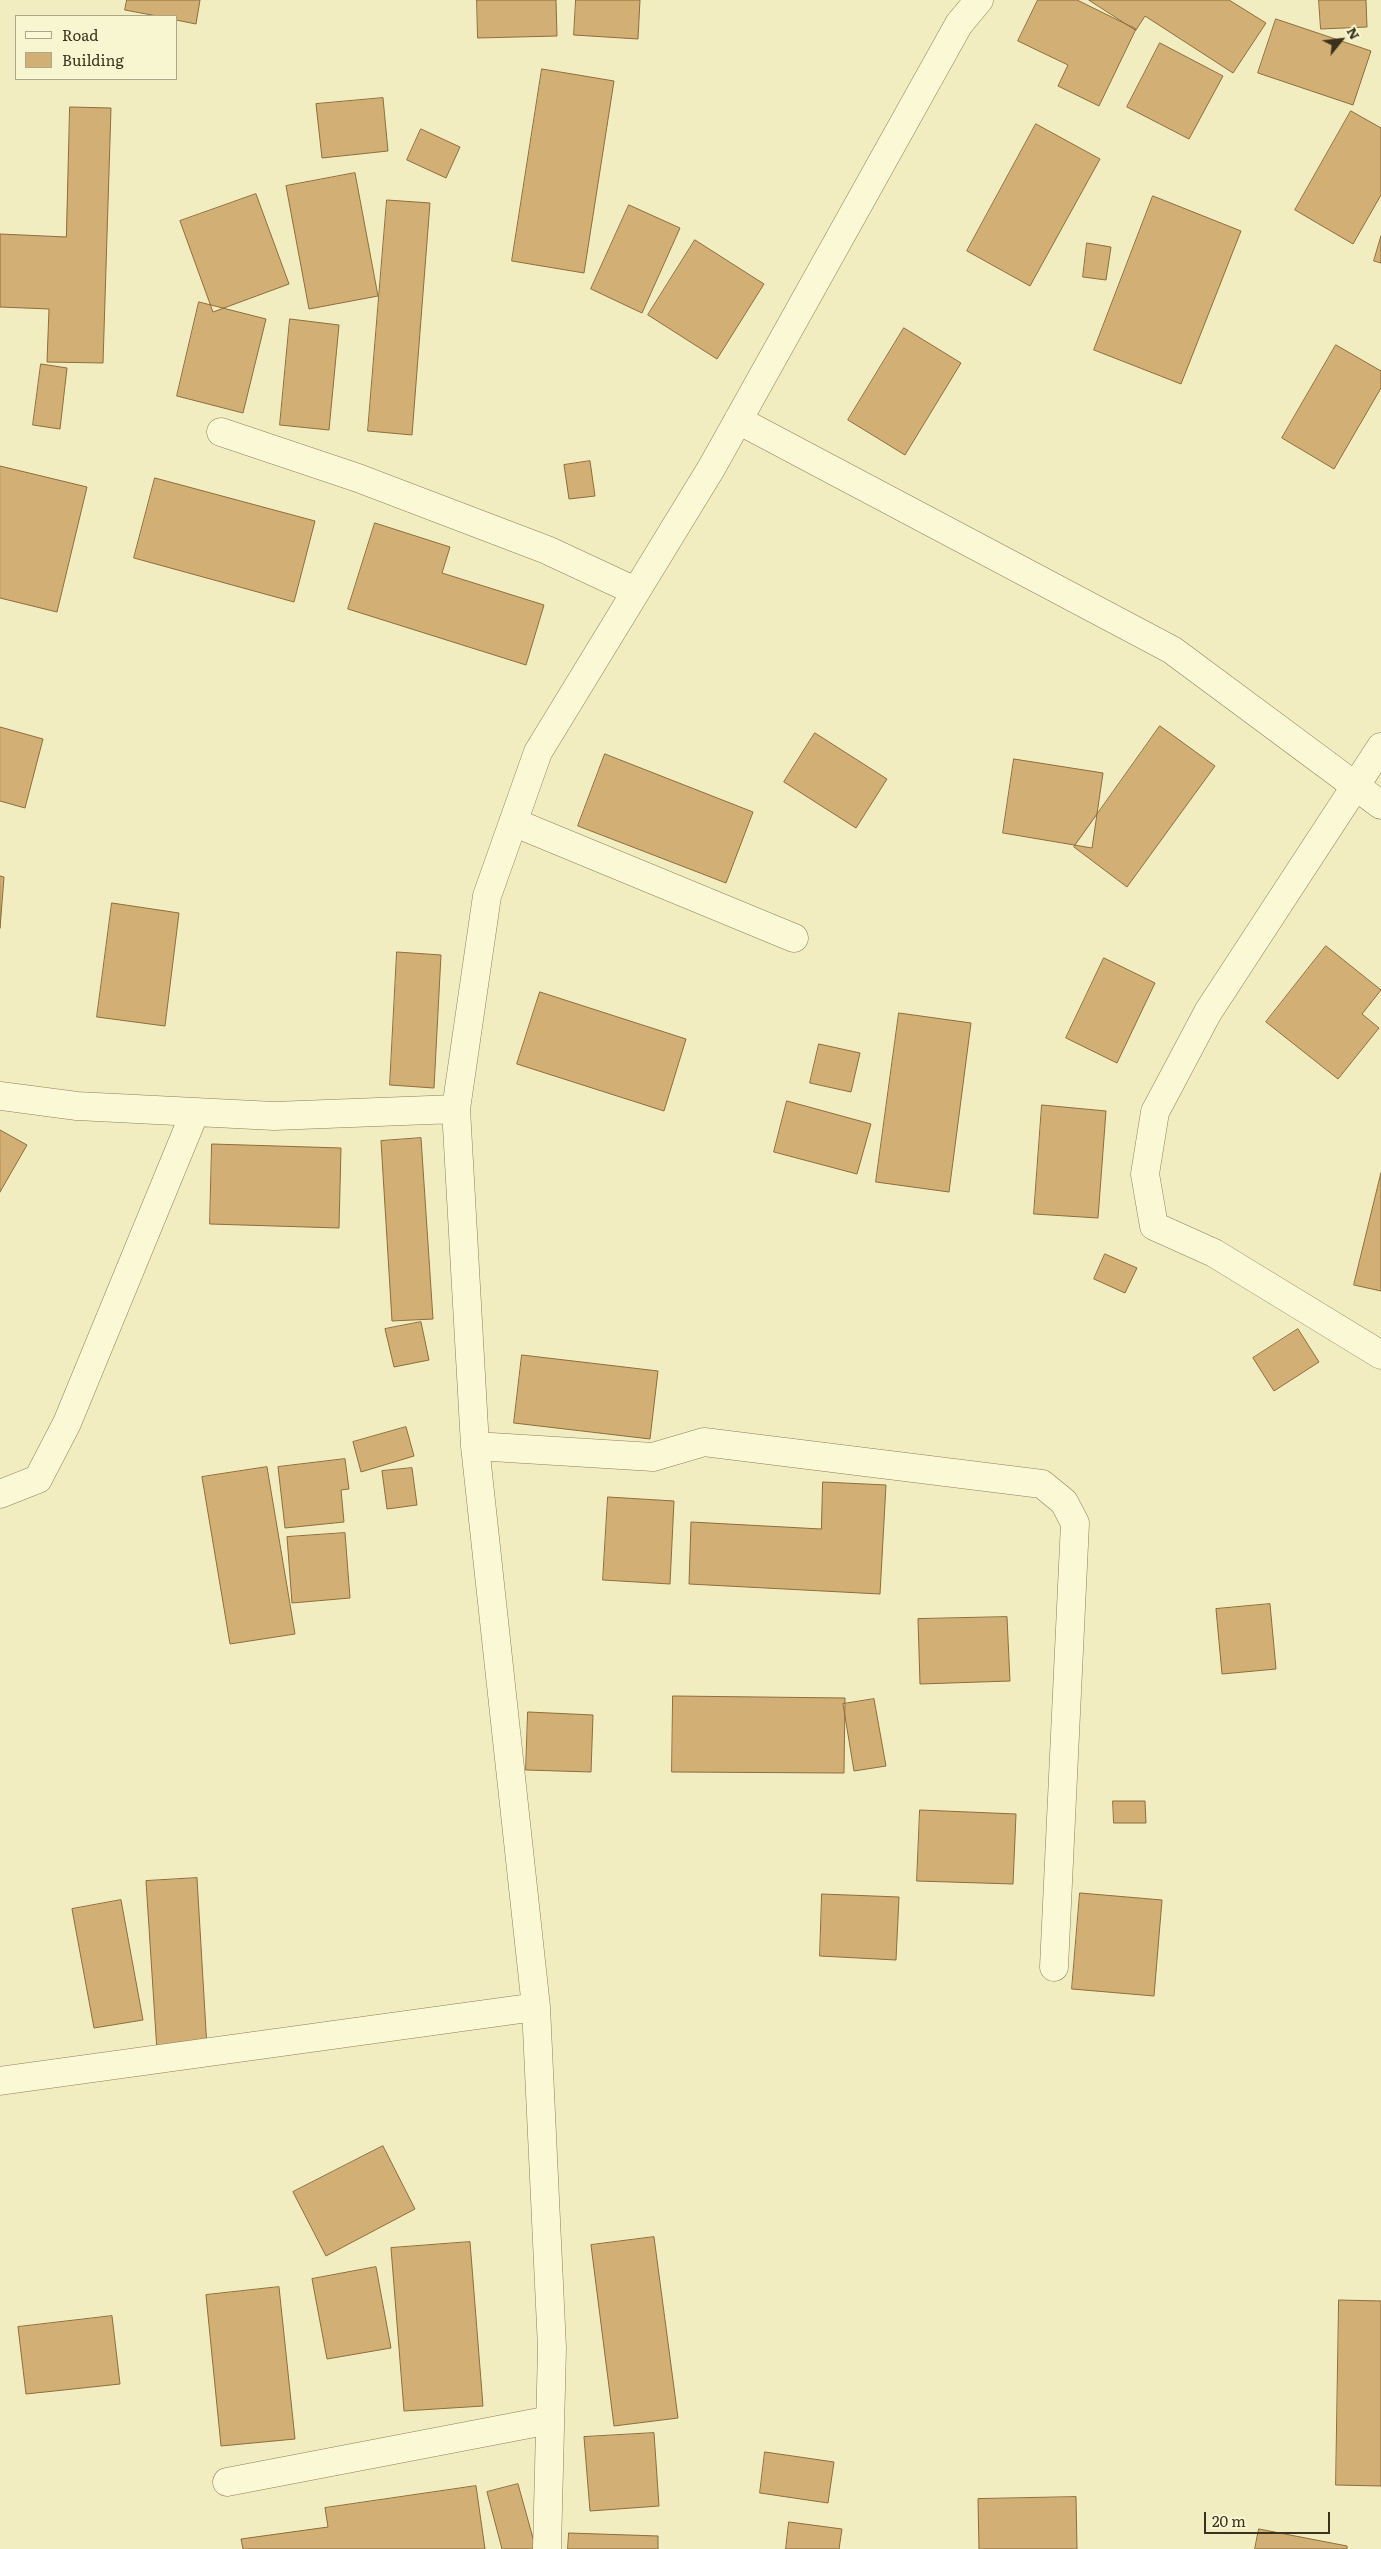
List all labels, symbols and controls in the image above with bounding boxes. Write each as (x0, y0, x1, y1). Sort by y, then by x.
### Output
legend (15, 15, 178, 80)
north arrow (1316, 15, 1366, 65)
text: Road (62, 23, 98, 46)
text: N (1343, 23, 1366, 43)
text: Building (62, 48, 124, 71)
scale bar (1206, 2502, 1332, 2534)
text: 20 m (1212, 2509, 1246, 2532)

